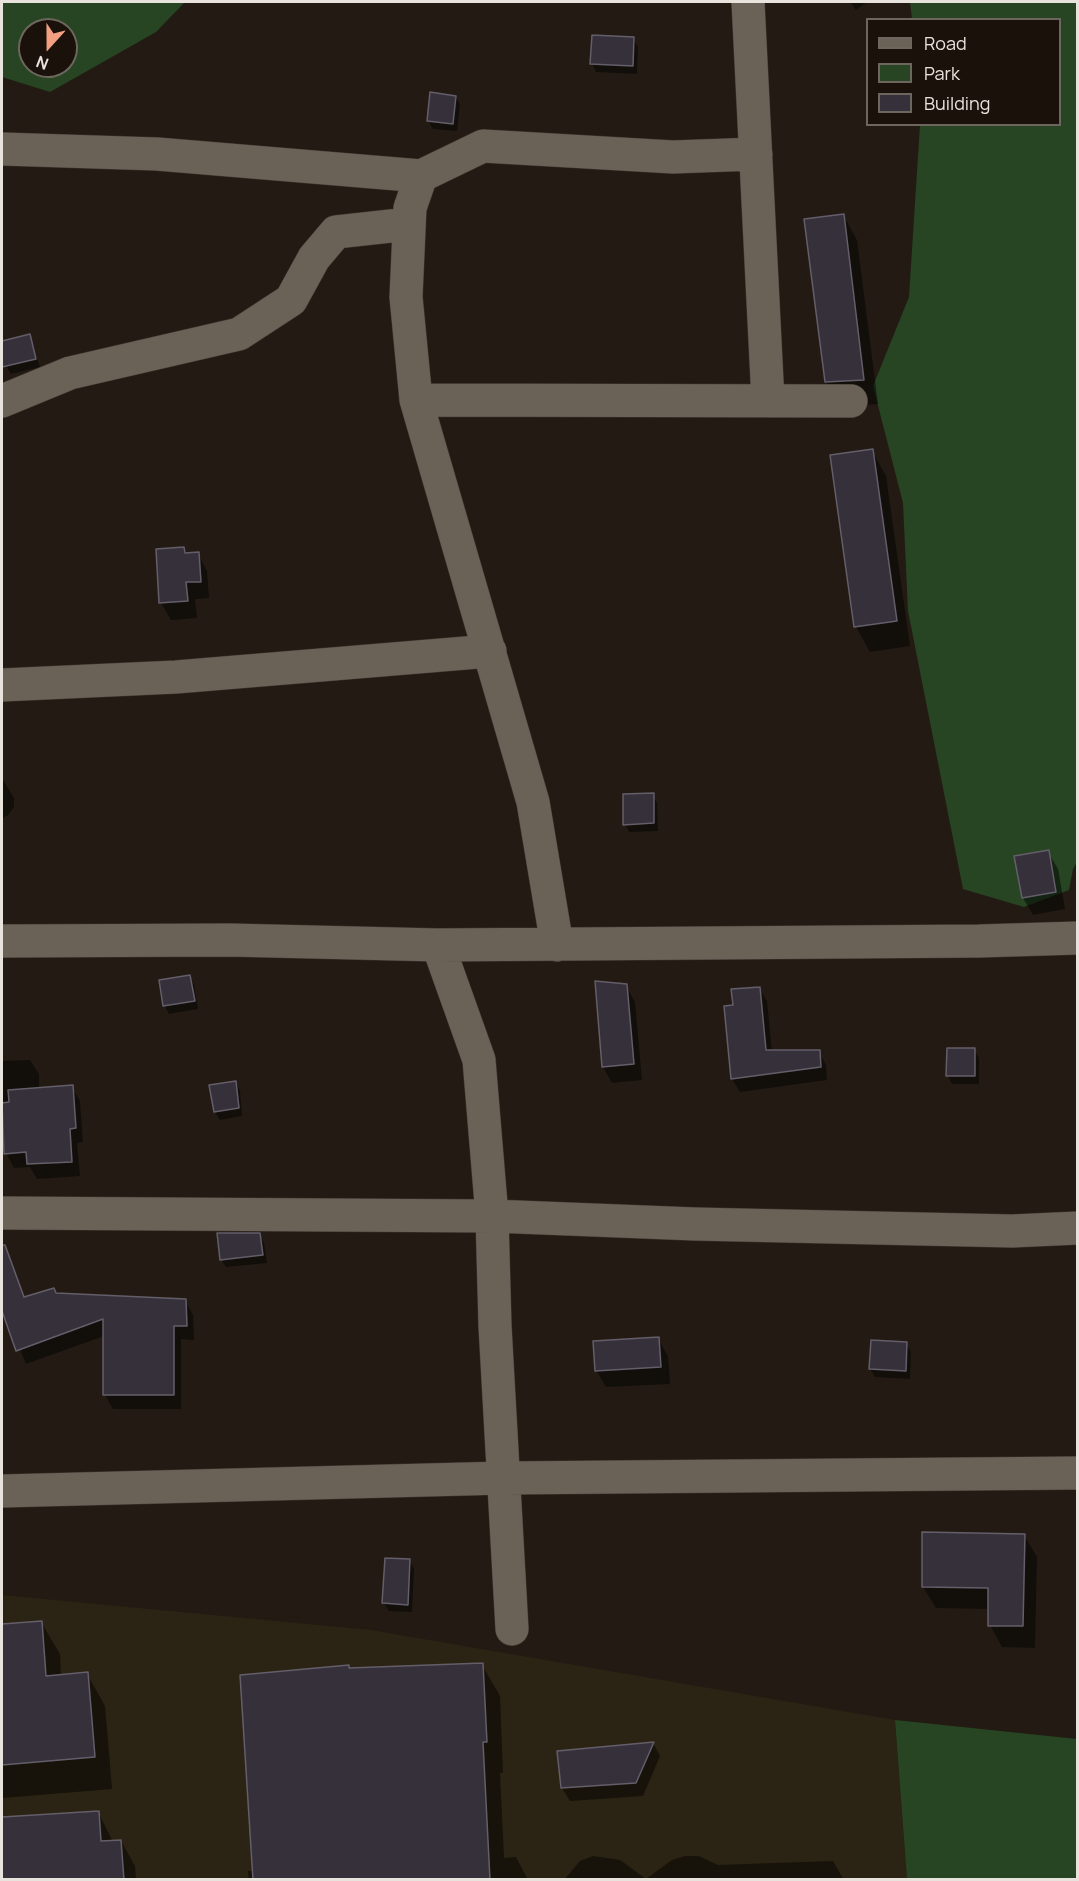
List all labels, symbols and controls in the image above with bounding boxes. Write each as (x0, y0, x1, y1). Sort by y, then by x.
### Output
north arrow (18, 18, 78, 78)
legend (866, 18, 1061, 126)
text: Road (924, 31, 967, 55)
text: N (33, 51, 52, 75)
text: Park (924, 61, 960, 85)
text: Building (924, 91, 990, 115)

